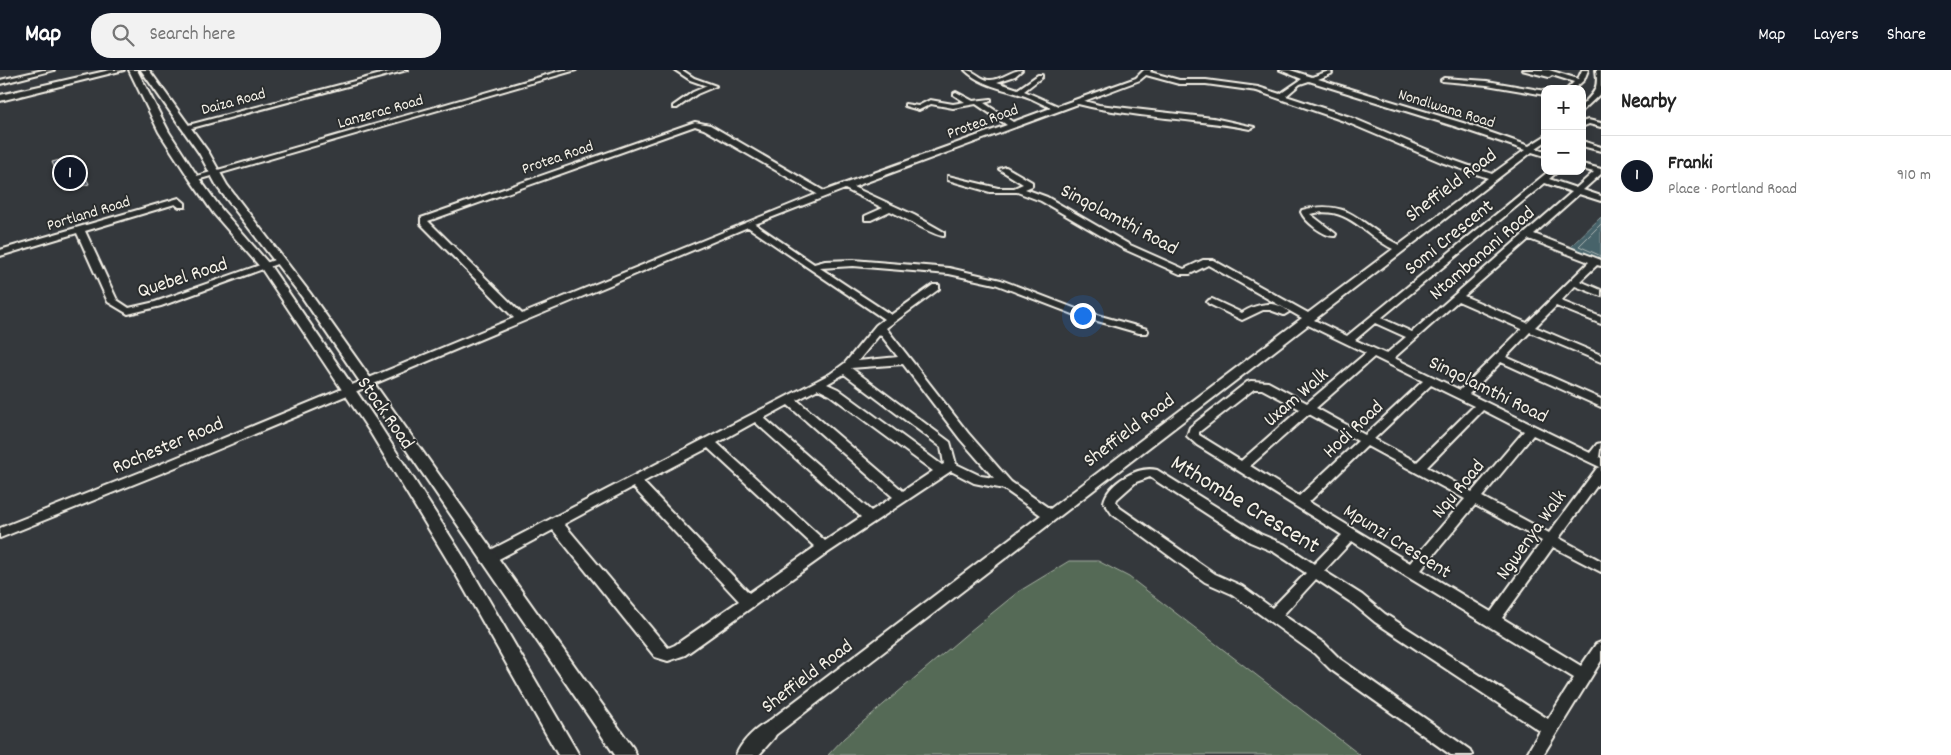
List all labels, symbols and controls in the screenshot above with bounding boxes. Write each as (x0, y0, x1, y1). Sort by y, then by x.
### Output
search box (91, 13, 441, 58)
text: Map (25, 18, 61, 52)
icon: search (109, 21, 137, 49)
text: Search here (149, 22, 235, 49)
text: Map (1758, 23, 1785, 48)
text: Layers (1813, 23, 1859, 48)
text: Share (1887, 23, 1926, 48)
street label: Daiza Road (199, 83, 268, 122)
street label: Nondlwana Road (1395, 84, 1497, 135)
map controls (1541, 85, 1586, 175)
button: + (1541, 85, 1586, 130)
text: Nearby (1621, 88, 1676, 118)
street label: Lanzerac Road (335, 89, 426, 136)
street label: Protea Road (944, 99, 1022, 146)
button: − (1541, 130, 1586, 175)
street label: Protea Road (519, 135, 597, 181)
street label: Sheffield Road (1400, 143, 1503, 230)
text: Franki (1668, 151, 1712, 178)
pin: 1 (54, 154, 86, 192)
text: 1 (1635, 164, 1639, 187)
text: 910 m (1897, 164, 1931, 187)
street label: Sinqolamthi Road (1055, 178, 1182, 263)
text: Place · Portland Road (1668, 178, 1797, 201)
street label: Portland Road (44, 191, 133, 238)
street label: Somi Crescent (1399, 194, 1501, 283)
street label: Ntambanani Road (1424, 200, 1542, 308)
street label: Quebel Road (134, 251, 232, 307)
your location (1070, 303, 1096, 329)
street label: Sinqolamthi Road (1423, 350, 1552, 432)
street label: Uxam Walk (1258, 362, 1336, 435)
street label: Stock Road (349, 372, 420, 456)
street label: Sheffield Road (1078, 388, 1181, 475)
street label: Hodi Road (1317, 395, 1391, 466)
street label: Rochester Road (108, 411, 228, 483)
street label: Mthombe Crescent (1163, 447, 1326, 564)
street label: Nqu Road (1426, 454, 1492, 526)
street label: Ngwenya Walk (1490, 485, 1575, 587)
street label: Mpunzi Crescent (1337, 498, 1456, 587)
street label: Sheffield Road (756, 634, 859, 721)

